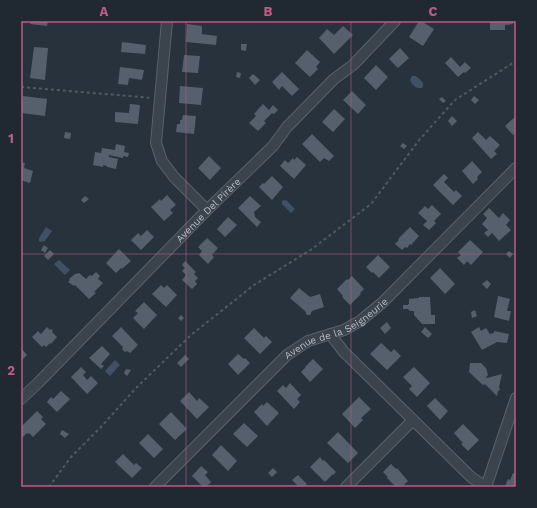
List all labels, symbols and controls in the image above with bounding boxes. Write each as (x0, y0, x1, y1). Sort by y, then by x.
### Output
text: A (100, 4, 109, 19)
text: B (264, 4, 273, 19)
text: C (429, 4, 438, 19)
text: 1 (8, 131, 14, 146)
street label: Avenue Del Pirère (174, 175, 242, 244)
street label: Avenue de la Seigneurie (282, 295, 390, 361)
text: 2 (7, 363, 15, 378)

